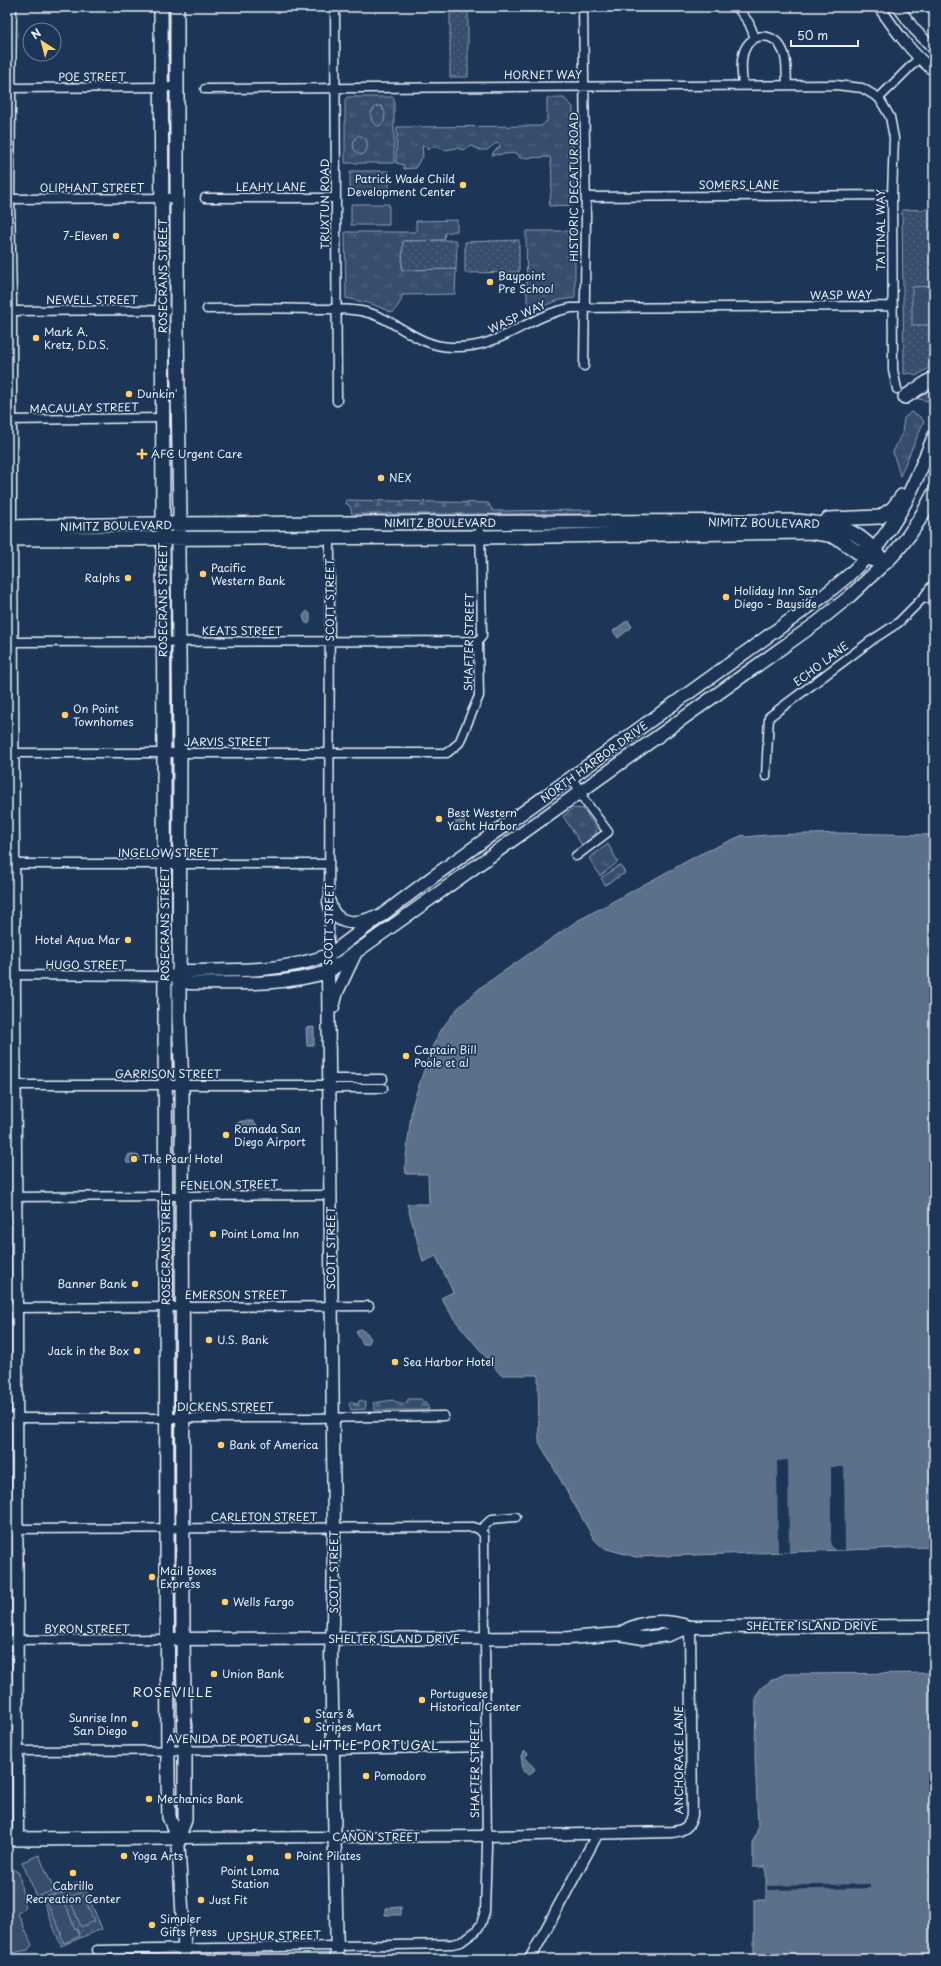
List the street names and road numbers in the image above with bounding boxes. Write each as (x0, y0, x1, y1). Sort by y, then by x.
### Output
street label: HORNET WAY (504, 66, 582, 83)
street label: POE STREET (58, 68, 126, 85)
street label: HISTORIC DECATUR ROAD (565, 112, 582, 262)
street label: TRUXTUN ROAD (316, 158, 333, 250)
street label: SOMERS LANE (699, 176, 779, 193)
street label: LEAHY LANE (236, 178, 306, 195)
street label: OLIPHANT STREET (40, 179, 145, 196)
street label: TATTNAL WAY (872, 189, 889, 271)
street label: ROSECRANS STREET (154, 218, 171, 333)
street label: WASP WAY (810, 285, 872, 304)
street label: NEWELL STREET (46, 291, 138, 308)
street label: WASP WAY (485, 296, 549, 337)
street label: MACAULAY STREET (29, 398, 139, 417)
street label: NIMITZ BOULEVARD (708, 513, 820, 532)
street label: NIMITZ BOULEVARD (384, 514, 496, 531)
street label: NIMITZ BOULEVARD (60, 516, 172, 535)
street label: ROSECRANS STREET (154, 542, 171, 657)
street label: SCOTT STREET (321, 558, 338, 641)
street label: SHAFTER STREET (459, 592, 478, 691)
street label: KEATS STREET (202, 622, 283, 639)
street label: ECHO LANE (789, 637, 852, 690)
street label: NORTH HARBOR DRIVE (537, 717, 651, 806)
street label: JARVIS STREET (184, 733, 270, 750)
street label: INGELOW STREET (118, 844, 218, 861)
street label: ROSECRANS STREET (156, 866, 173, 981)
street label: SCOTT STREET (319, 882, 338, 966)
street label: HUGO STREET (45, 956, 127, 973)
street label: GARRISON STREET (115, 1065, 222, 1082)
street label: FENELON STREET (180, 1175, 279, 1194)
street label: ROSECRANS STREET (157, 1190, 174, 1305)
street label: SCOTT STREET (322, 1206, 339, 1289)
street label: EMERSON STREET (185, 1286, 288, 1303)
street label: DICKENS STREET (176, 1398, 274, 1415)
street label: CARLETON STREET (211, 1508, 318, 1525)
street label: SCOTT STREET (325, 1530, 342, 1613)
street label: SHELTER ISLAND DRIVE (746, 1617, 878, 1634)
street label: BYRON STREET (44, 1620, 130, 1637)
street label: SHELTER ISLAND DRIVE (328, 1630, 460, 1647)
street label: ANCHORAGE LANE (670, 1706, 687, 1814)
street label: SHAFTER STREET (466, 1719, 483, 1818)
street label: AVENIDA DE PORTUGAL (166, 1730, 302, 1747)
street label: CAÑON STREET (332, 1828, 420, 1845)
street label: UPSHUR STREET (227, 1926, 322, 1945)

